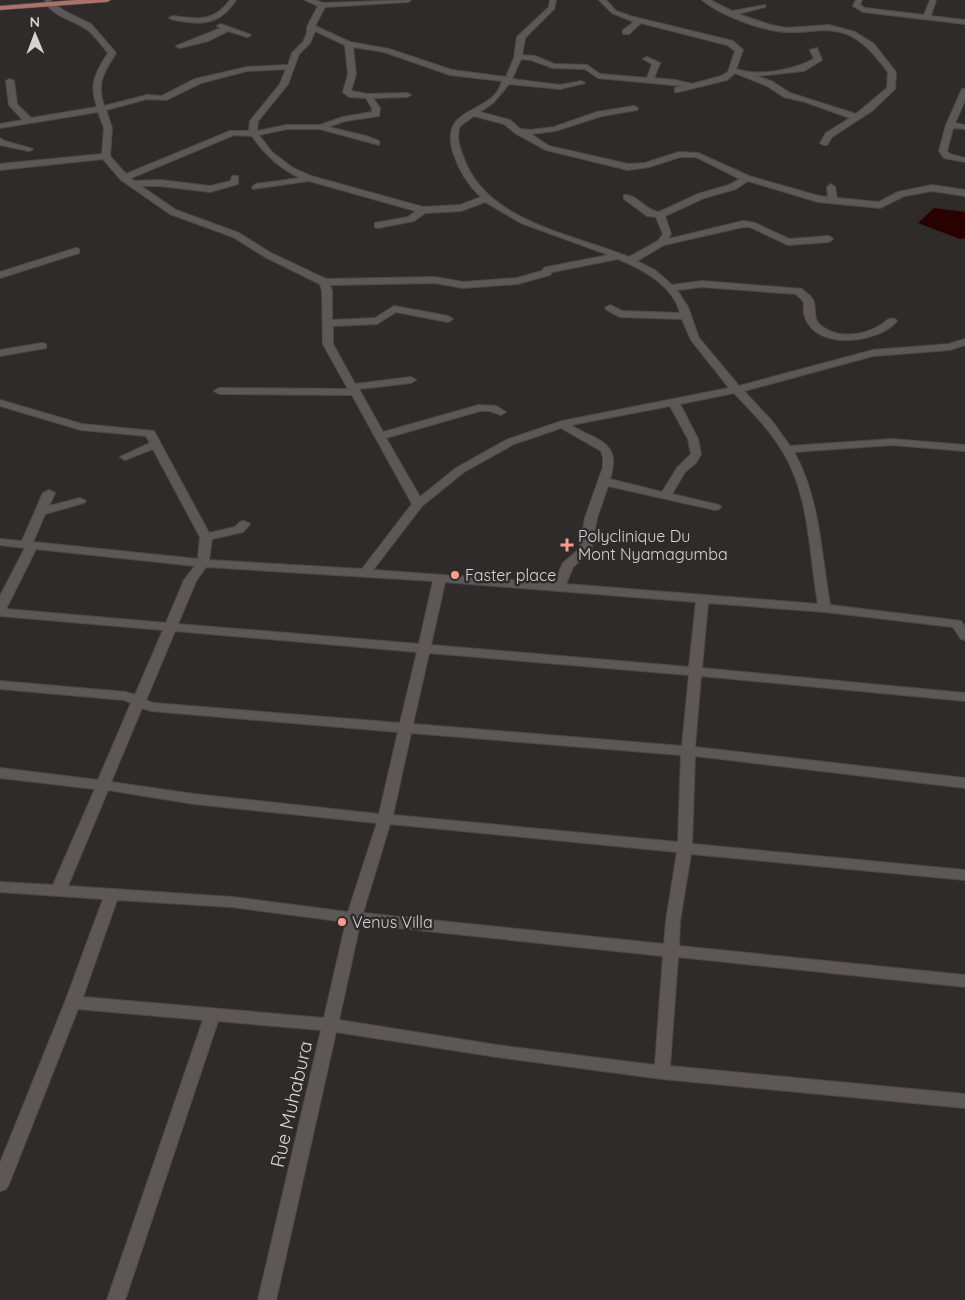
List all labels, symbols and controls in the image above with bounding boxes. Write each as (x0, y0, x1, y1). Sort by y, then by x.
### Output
north arrow (10, 10, 60, 60)
text: N (29, 13, 40, 31)
place label: Polyclinique Du Mont Nyamagumba (578, 526, 728, 564)
marker: Polyclinique Du Mont Nyamagumba (560, 538, 574, 552)
place label: Faster place (465, 565, 556, 585)
marker: Faster place (449, 569, 461, 581)
place label: Venus Villa (352, 912, 433, 932)
marker: Venus Villa (336, 916, 348, 928)
street label: Rue Muhabura (265, 1038, 317, 1170)

